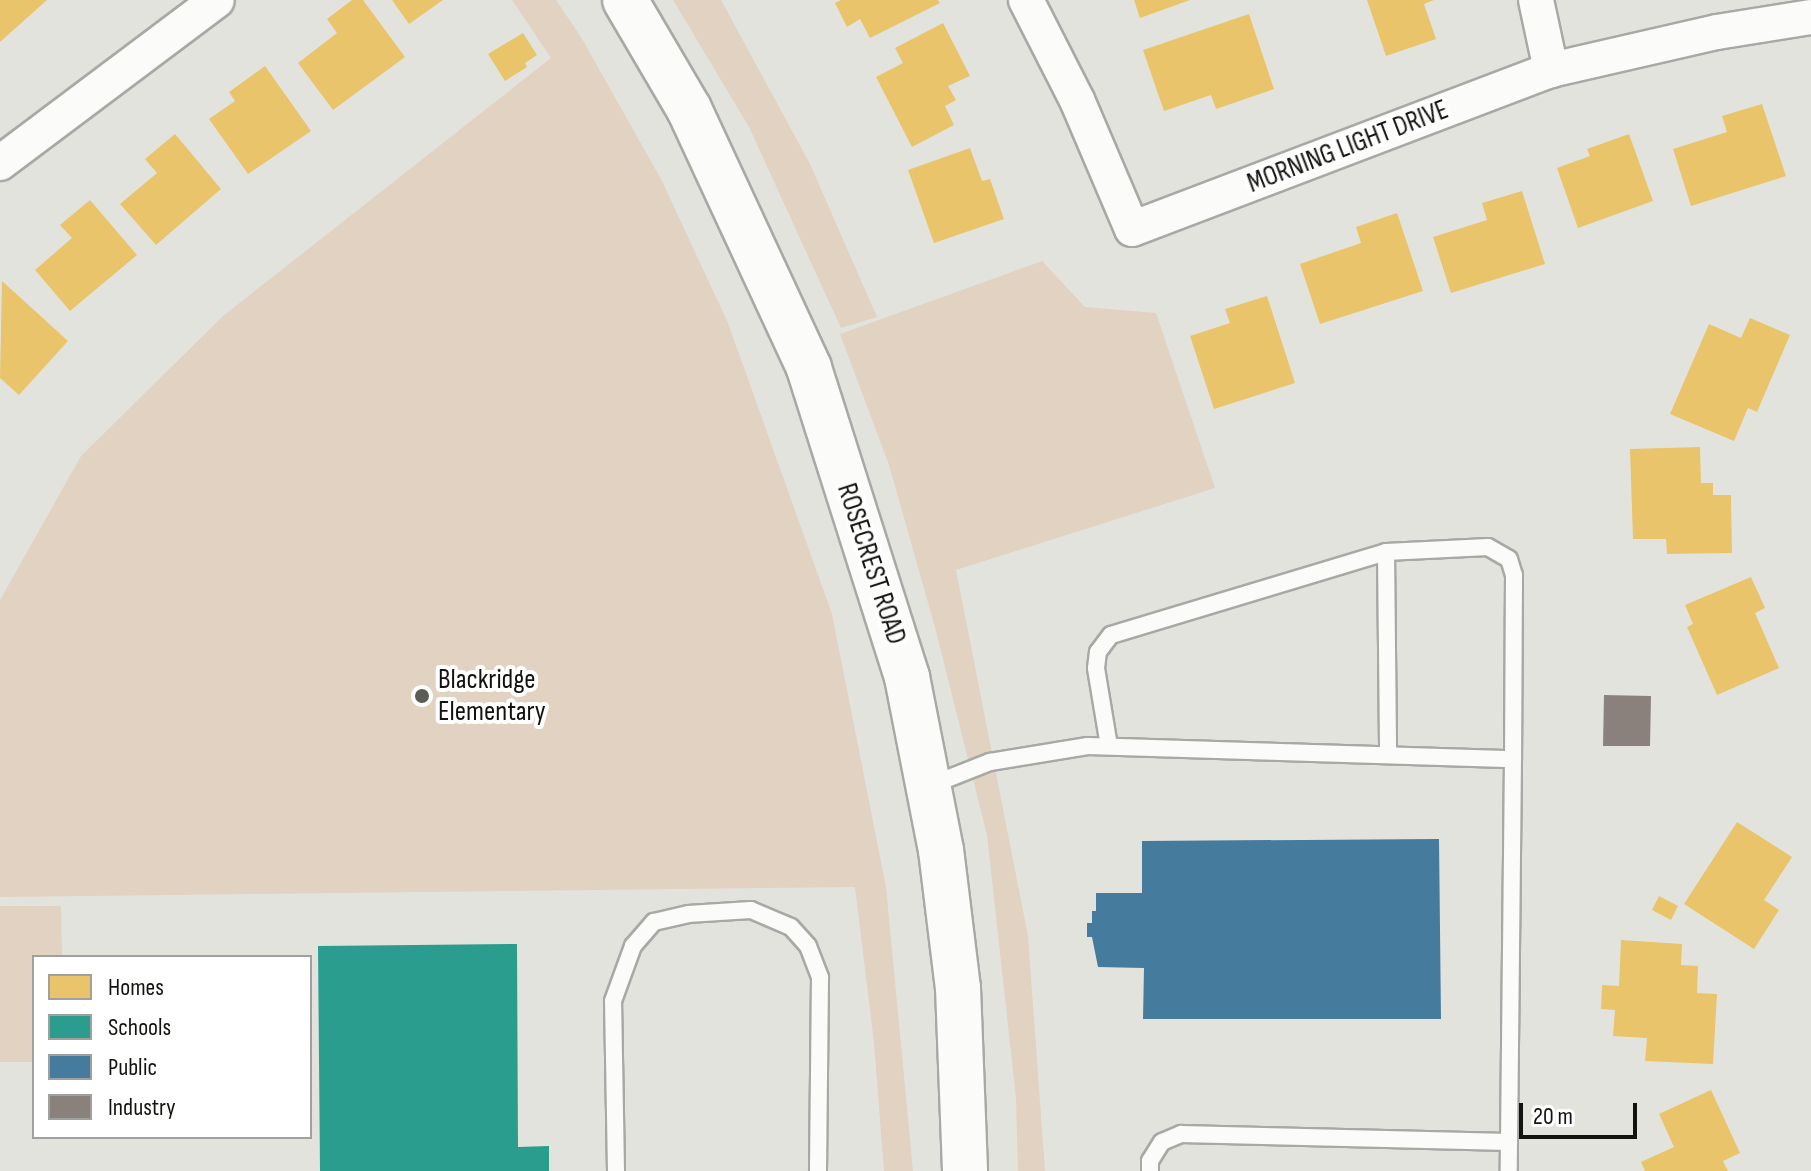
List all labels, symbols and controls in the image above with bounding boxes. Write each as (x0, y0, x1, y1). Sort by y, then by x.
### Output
street label: MORNING LIGHT DRIVE (1243, 93, 1453, 201)
street label: ROSECREST ROAD (829, 479, 913, 649)
place label: Blackridge Elementary (438, 663, 546, 729)
marker: Blackridge Elementary (413, 687, 431, 705)
legend (32, 955, 312, 1139)
text: Homes (108, 973, 164, 1002)
text: Schools (108, 1013, 171, 1042)
text: Public (108, 1053, 157, 1082)
scale bar (1523, 1087, 1641, 1137)
text: Industry (108, 1093, 175, 1122)
text: 20 m (1533, 1102, 1573, 1131)

